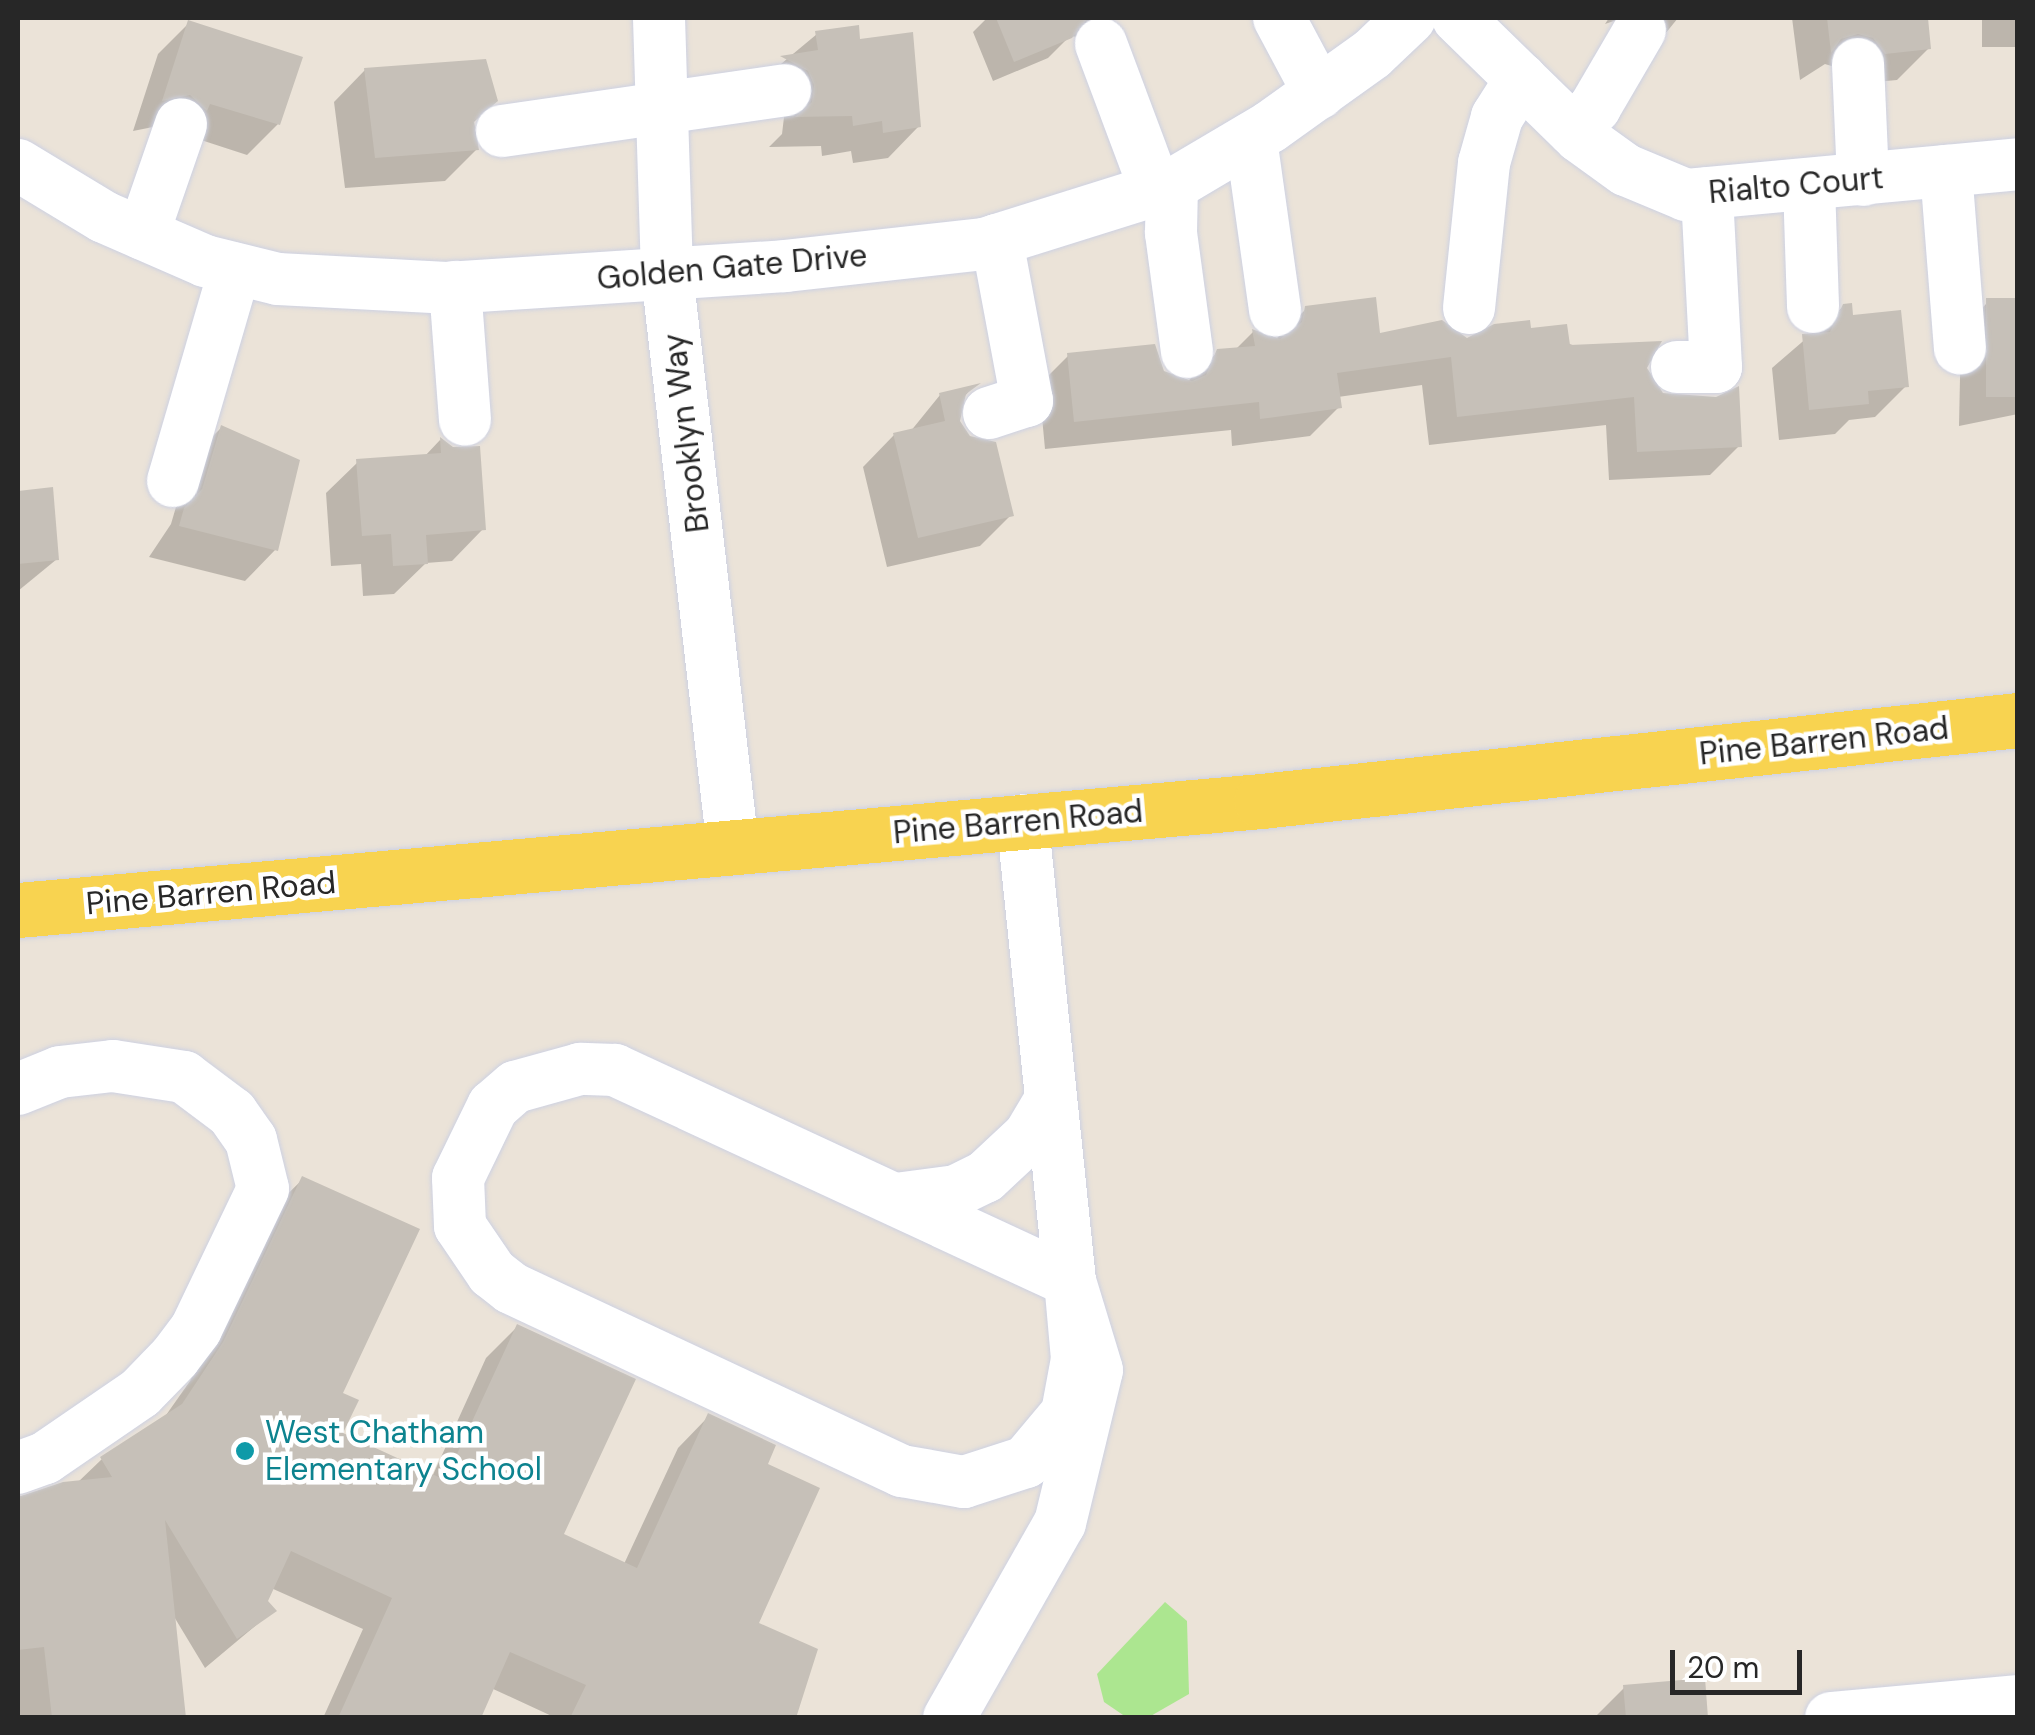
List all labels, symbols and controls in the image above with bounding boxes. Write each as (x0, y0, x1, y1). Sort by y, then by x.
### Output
street label: Rialto Court (1707, 158, 1885, 212)
street label: Golden Gate Drive (595, 236, 869, 298)
street label: Brooklyn Way (655, 331, 717, 535)
street label: Pine Barren Road (1697, 709, 1951, 773)
street label: Pine Barren Road (891, 792, 1145, 852)
street label: Pine Barren Road (84, 863, 338, 923)
place label: West Chatham Elementary School (265, 1414, 542, 1489)
marker: West Chatham Elementary School (234, 1440, 256, 1462)
scale bar (1675, 1630, 1808, 1692)
text: 20 m (1687, 1648, 1759, 1687)

